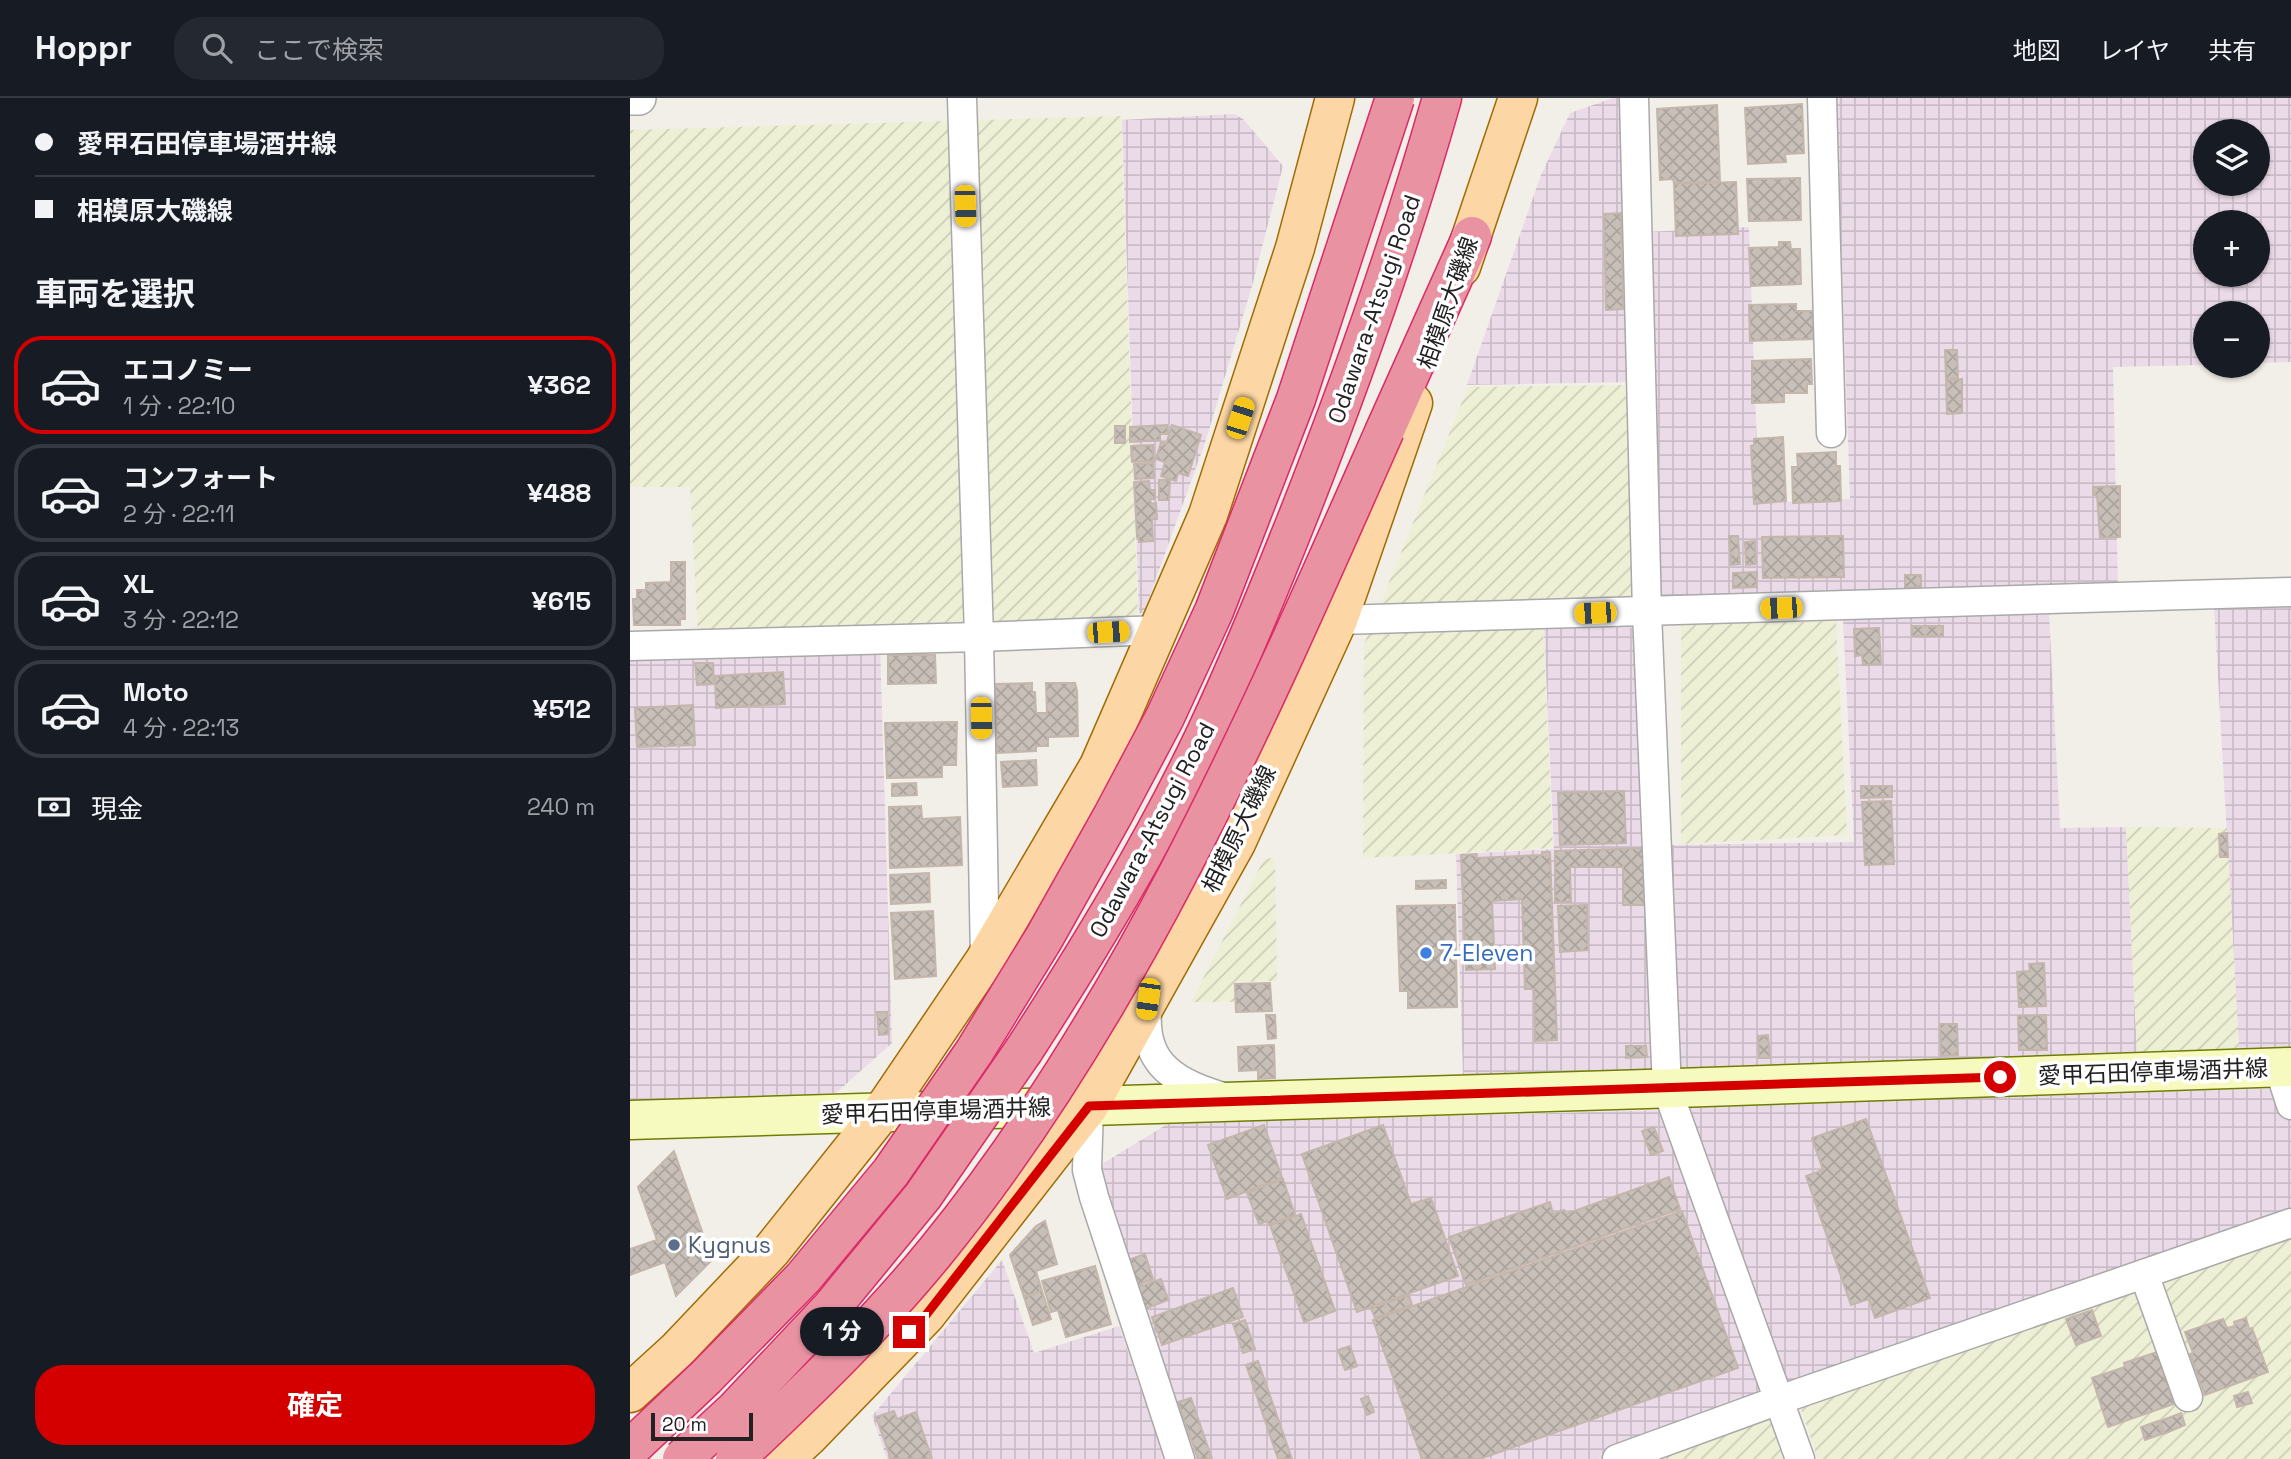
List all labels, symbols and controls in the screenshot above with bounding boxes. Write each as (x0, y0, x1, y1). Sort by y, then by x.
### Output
search box (174, 17, 664, 80)
text: Hoppr (35, 27, 132, 69)
icon: search (198, 29, 236, 67)
text: ここで検索 (254, 33, 384, 67)
text: 地図 (2013, 35, 2061, 66)
text: レイヤ (2099, 35, 2170, 66)
text: 共有 (2208, 35, 2256, 66)
map controls (2193, 119, 2270, 378)
button: layers (2193, 119, 2270, 196)
text: 愛甲石田停車場酒井線 (77, 127, 337, 161)
car (954, 185, 977, 227)
street label: Odawara-Atsugi Road (1321, 191, 1427, 427)
text: 相模原大磯線 (77, 194, 233, 228)
button: + (2193, 210, 2270, 287)
street label: 相模原大磯線 (1411, 233, 1485, 373)
text: 車両を選択 (35, 274, 195, 314)
button: − (2193, 301, 2270, 378)
text: エコノミー (123, 353, 253, 387)
icon: car (39, 354, 102, 417)
text: ¥362 (528, 368, 591, 402)
text: 1 分 · 22:10 (123, 391, 236, 421)
car (1224, 395, 1257, 441)
text: コンフォート (123, 461, 278, 495)
icon: car (39, 462, 102, 525)
text: ¥488 (527, 476, 591, 510)
text: 2 分 · 22:11 (123, 499, 235, 529)
text: XL (123, 567, 154, 601)
icon: car (39, 570, 102, 633)
text: ¥615 (532, 584, 591, 618)
car (1760, 597, 1803, 619)
car (1574, 602, 1617, 624)
text: 3 分 · 22:12 (123, 605, 239, 635)
car (1087, 620, 1130, 644)
text: Moto (123, 675, 189, 709)
icon: car (39, 678, 102, 741)
text: ¥512 (533, 692, 591, 726)
car (971, 697, 992, 739)
text: 4 分 · 22:13 (123, 713, 239, 743)
street label: Odawara-Atsugi Road (1082, 717, 1222, 943)
street label: 相模原大磯線 (1195, 760, 1283, 898)
icon: cash (35, 788, 73, 826)
text: 現金 (91, 792, 143, 826)
text: 240 m (527, 792, 595, 822)
place label: 7-Eleven (1440, 938, 1533, 968)
marker: 7-Eleven (1418, 945, 1434, 961)
car (1135, 977, 1162, 1021)
street label: 愛甲石田停車場酒井線 (2038, 1053, 2268, 1091)
route start (1984, 1061, 2016, 1093)
street label: 愛甲石田停車場酒井線 (821, 1092, 1051, 1130)
place label: Kygnus (688, 1230, 771, 1260)
marker: Kygnus (666, 1237, 682, 1253)
callout: 1 分 (800, 1308, 884, 1356)
text: 1 分 (822, 1316, 862, 1346)
route end (893, 1316, 925, 1348)
button: 確定 (35, 1365, 595, 1445)
scale bar (651, 1410, 752, 1442)
text: 20 m (662, 1412, 707, 1437)

